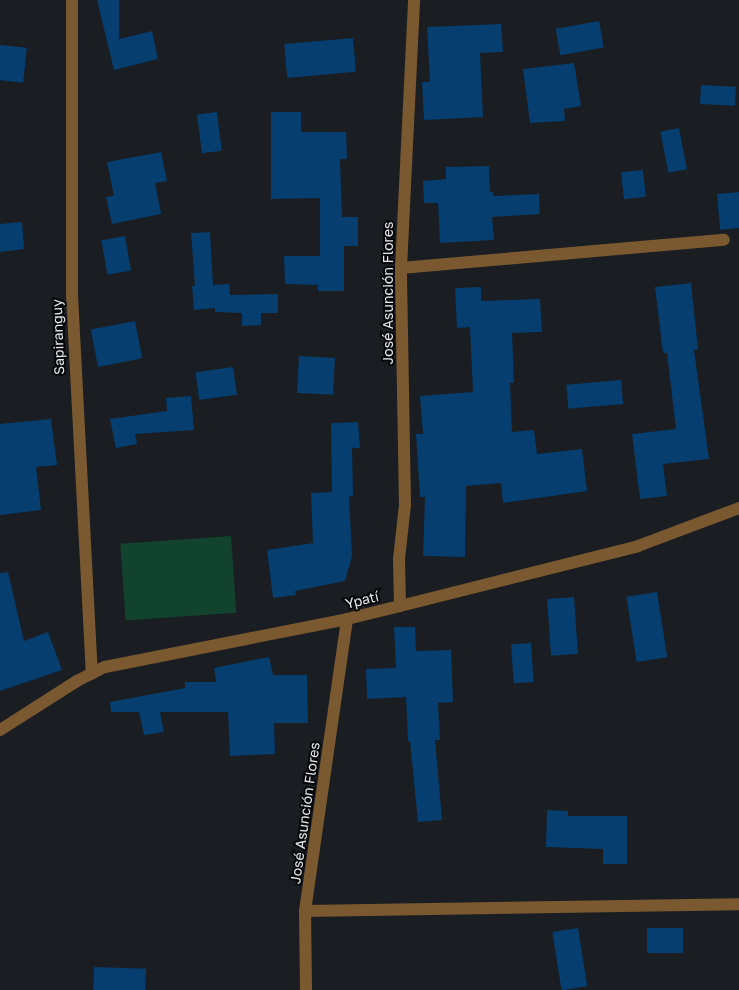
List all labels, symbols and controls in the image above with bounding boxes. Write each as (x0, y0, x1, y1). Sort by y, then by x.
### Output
street label: José Asunción Flores (380, 222, 396, 364)
street label: Sapiranguy (48, 299, 68, 375)
street label: Ypatí (344, 588, 380, 612)
street label: José Asunción Flores (287, 741, 323, 885)

